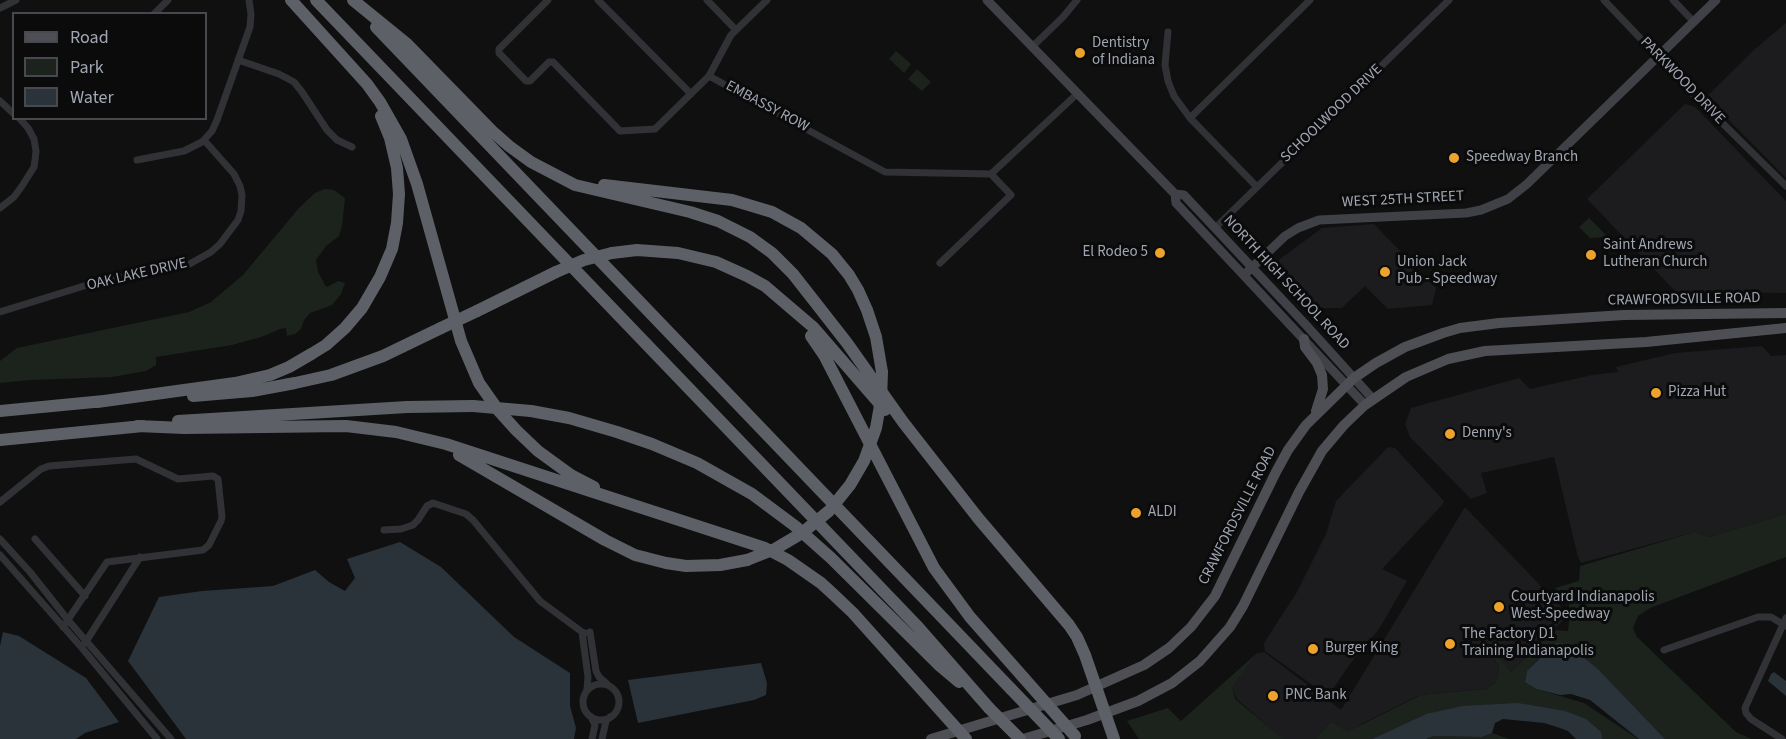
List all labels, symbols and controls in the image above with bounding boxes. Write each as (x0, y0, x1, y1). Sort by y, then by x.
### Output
legend (12, 12, 207, 120)
text: Road (70, 25, 109, 50)
street label: PARKWOOD DRIVE (1636, 34, 1728, 128)
place label: Dentistry of Indiana (1092, 35, 1155, 70)
marker: Dentistry of Indiana (1073, 46, 1087, 60)
text: Park (70, 55, 104, 80)
street label: SCHOOLWOOD DRIVE (1278, 61, 1386, 167)
street label: EMBASSY ROW (722, 78, 812, 136)
text: Water (70, 85, 114, 110)
place label: Speedway Branch (1466, 149, 1578, 167)
marker: Speedway Branch (1447, 151, 1461, 165)
street label: WEST 25TH STREET (1341, 188, 1465, 212)
street label: NORTH HIGH SCHOOL ROAD (1219, 212, 1353, 354)
place label: Saint Andrews Lutheran Church (1603, 237, 1708, 272)
place label: El Rodeo 5 (1082, 244, 1148, 262)
marker: El Rodeo 5 (1153, 246, 1167, 260)
marker: Saint Andrews Lutheran Church (1584, 248, 1598, 262)
place label: Union Jack Pub - Speedway (1397, 254, 1497, 289)
street label: OAK LAKE DRIVE (85, 255, 189, 295)
marker: Union Jack Pub - Speedway (1378, 265, 1392, 279)
street label: CRAWFORDSVILLE ROAD (1607, 290, 1761, 310)
place label: Pizza Hut (1668, 384, 1726, 402)
marker: Pizza Hut (1649, 386, 1663, 400)
place label: Denny's (1462, 425, 1512, 443)
marker: Denny's (1443, 427, 1457, 441)
street label: CRAWFORDSVILLE ROAD (1195, 444, 1281, 588)
place label: ALDI (1148, 504, 1177, 522)
marker: ALDI (1129, 506, 1143, 520)
place label: Courtyard Indianapolis West-Speedway (1511, 589, 1655, 624)
marker: Courtyard Indianapolis West-Speedway (1492, 600, 1506, 614)
place label: The Factory D1 Training Indianapolis (1462, 626, 1594, 661)
marker: The Factory D1 Training Indianapolis (1443, 637, 1457, 651)
place label: Burger King (1325, 640, 1398, 658)
marker: Burger King (1306, 642, 1320, 656)
place label: PNC Bank (1285, 687, 1347, 705)
marker: PNC Bank (1266, 689, 1280, 703)

